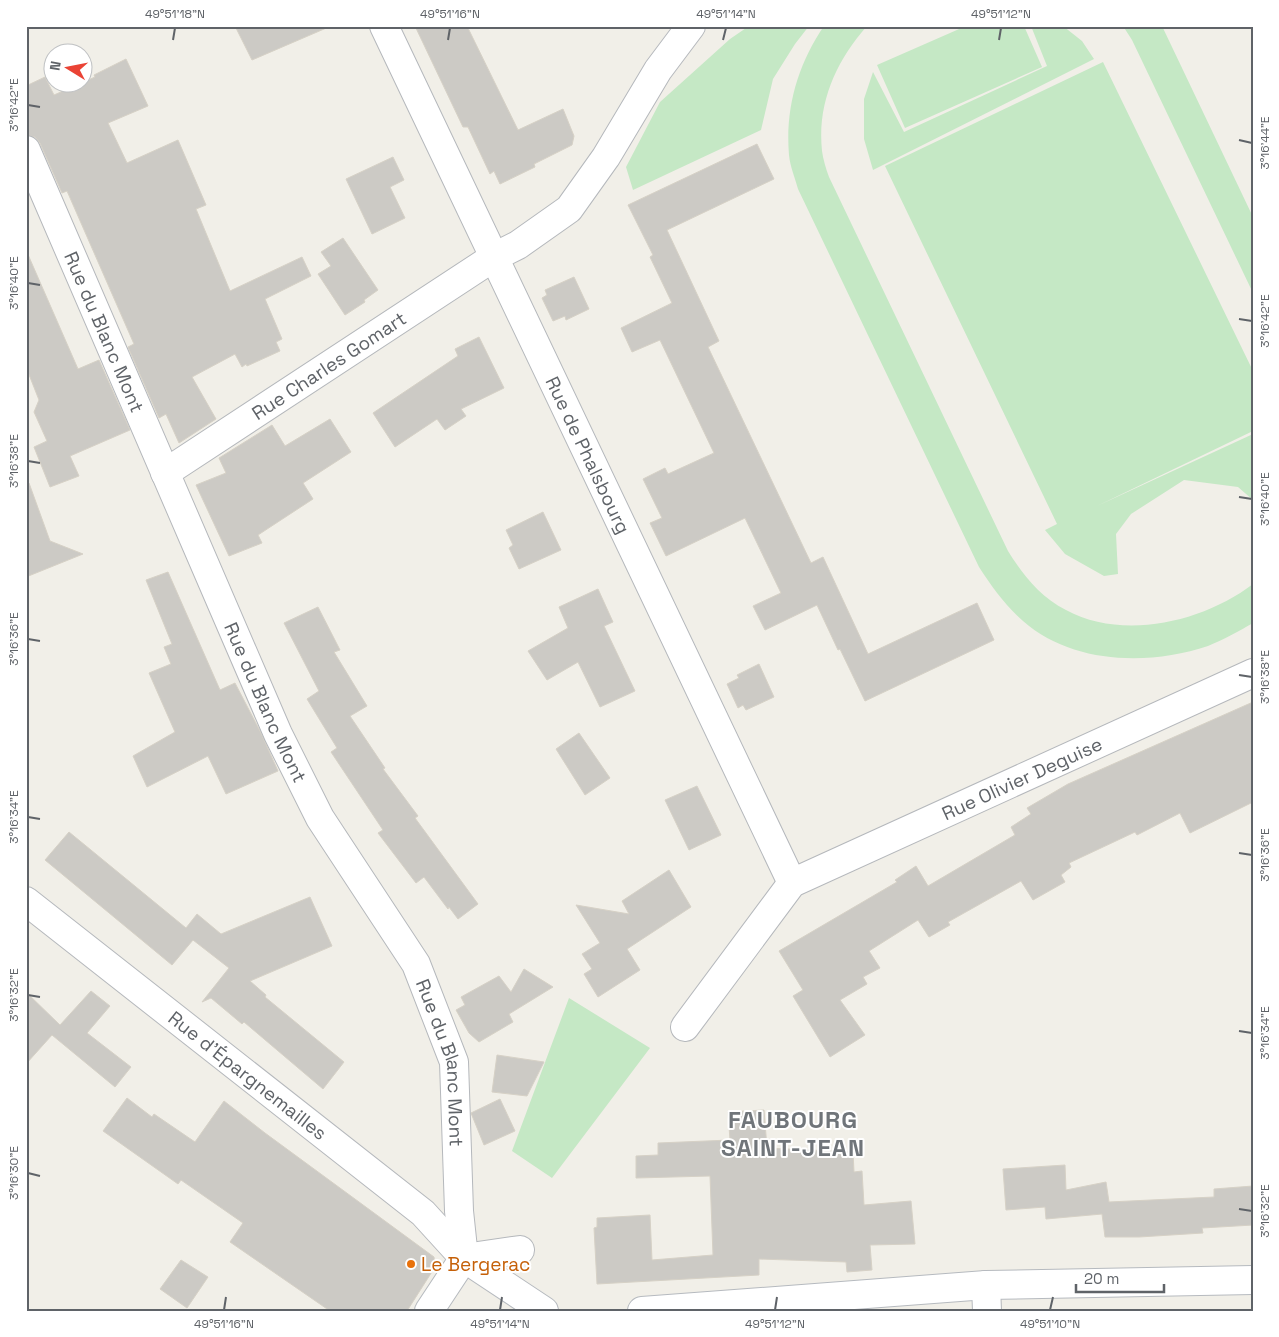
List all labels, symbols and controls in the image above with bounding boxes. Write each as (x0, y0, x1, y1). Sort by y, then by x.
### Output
text: 49°51'18"N (145, 6, 205, 22)
text: 49°51'16"N (420, 6, 480, 22)
text: 49°51'14"N (696, 6, 756, 22)
text: 49°51'12"N (971, 6, 1031, 22)
north arrow (42, 42, 92, 92)
text: N (46, 60, 65, 72)
text: 3°16'42"E (6, 78, 22, 132)
text: 3°16'44"E (1257, 116, 1273, 170)
street label: Rue du Blanc Mont (58, 248, 150, 416)
text: 3°16'40"E (6, 256, 22, 310)
text: 3°16'42"E (1257, 294, 1273, 348)
street label: Rue Charles Gomart (247, 306, 411, 426)
street label: Rue de Phalsbourg (540, 372, 636, 538)
text: 3°16'38"E (6, 434, 22, 488)
text: 3°16'40"E (1257, 472, 1273, 526)
text: 3°16'36"E (6, 612, 22, 666)
street label: Rue du Blanc Mont (218, 619, 312, 787)
text: 3°16'38"E (1257, 650, 1273, 704)
street label: Rue Olivier Deguise (938, 731, 1106, 826)
text: 3°16'34"E (6, 790, 22, 844)
text: 3°16'36"E (1257, 828, 1273, 882)
text: 3°16'32"E (6, 968, 22, 1022)
street label: Rue du Blanc Mont (410, 975, 469, 1147)
street label: Rue d'Épargnemailles (163, 1006, 332, 1146)
text: 3°16'34"E (1257, 1006, 1273, 1060)
district label: FAUBOURG SAINT-JEAN (721, 1104, 865, 1163)
text: 3°16'30"E (6, 1146, 22, 1200)
text: 3°16'32"E (1257, 1184, 1273, 1238)
place label: Le Bergerac (421, 1252, 530, 1277)
marker: Le Bergerac (405, 1258, 417, 1270)
scale bar (1076, 1262, 1164, 1294)
text: 20 m (1084, 1269, 1119, 1288)
text: 49°51'16"N (194, 1316, 254, 1332)
text: 49°51'14"N (470, 1316, 530, 1332)
text: 49°51'12"N (745, 1316, 805, 1332)
text: 49°51'10"N (1020, 1316, 1080, 1332)

